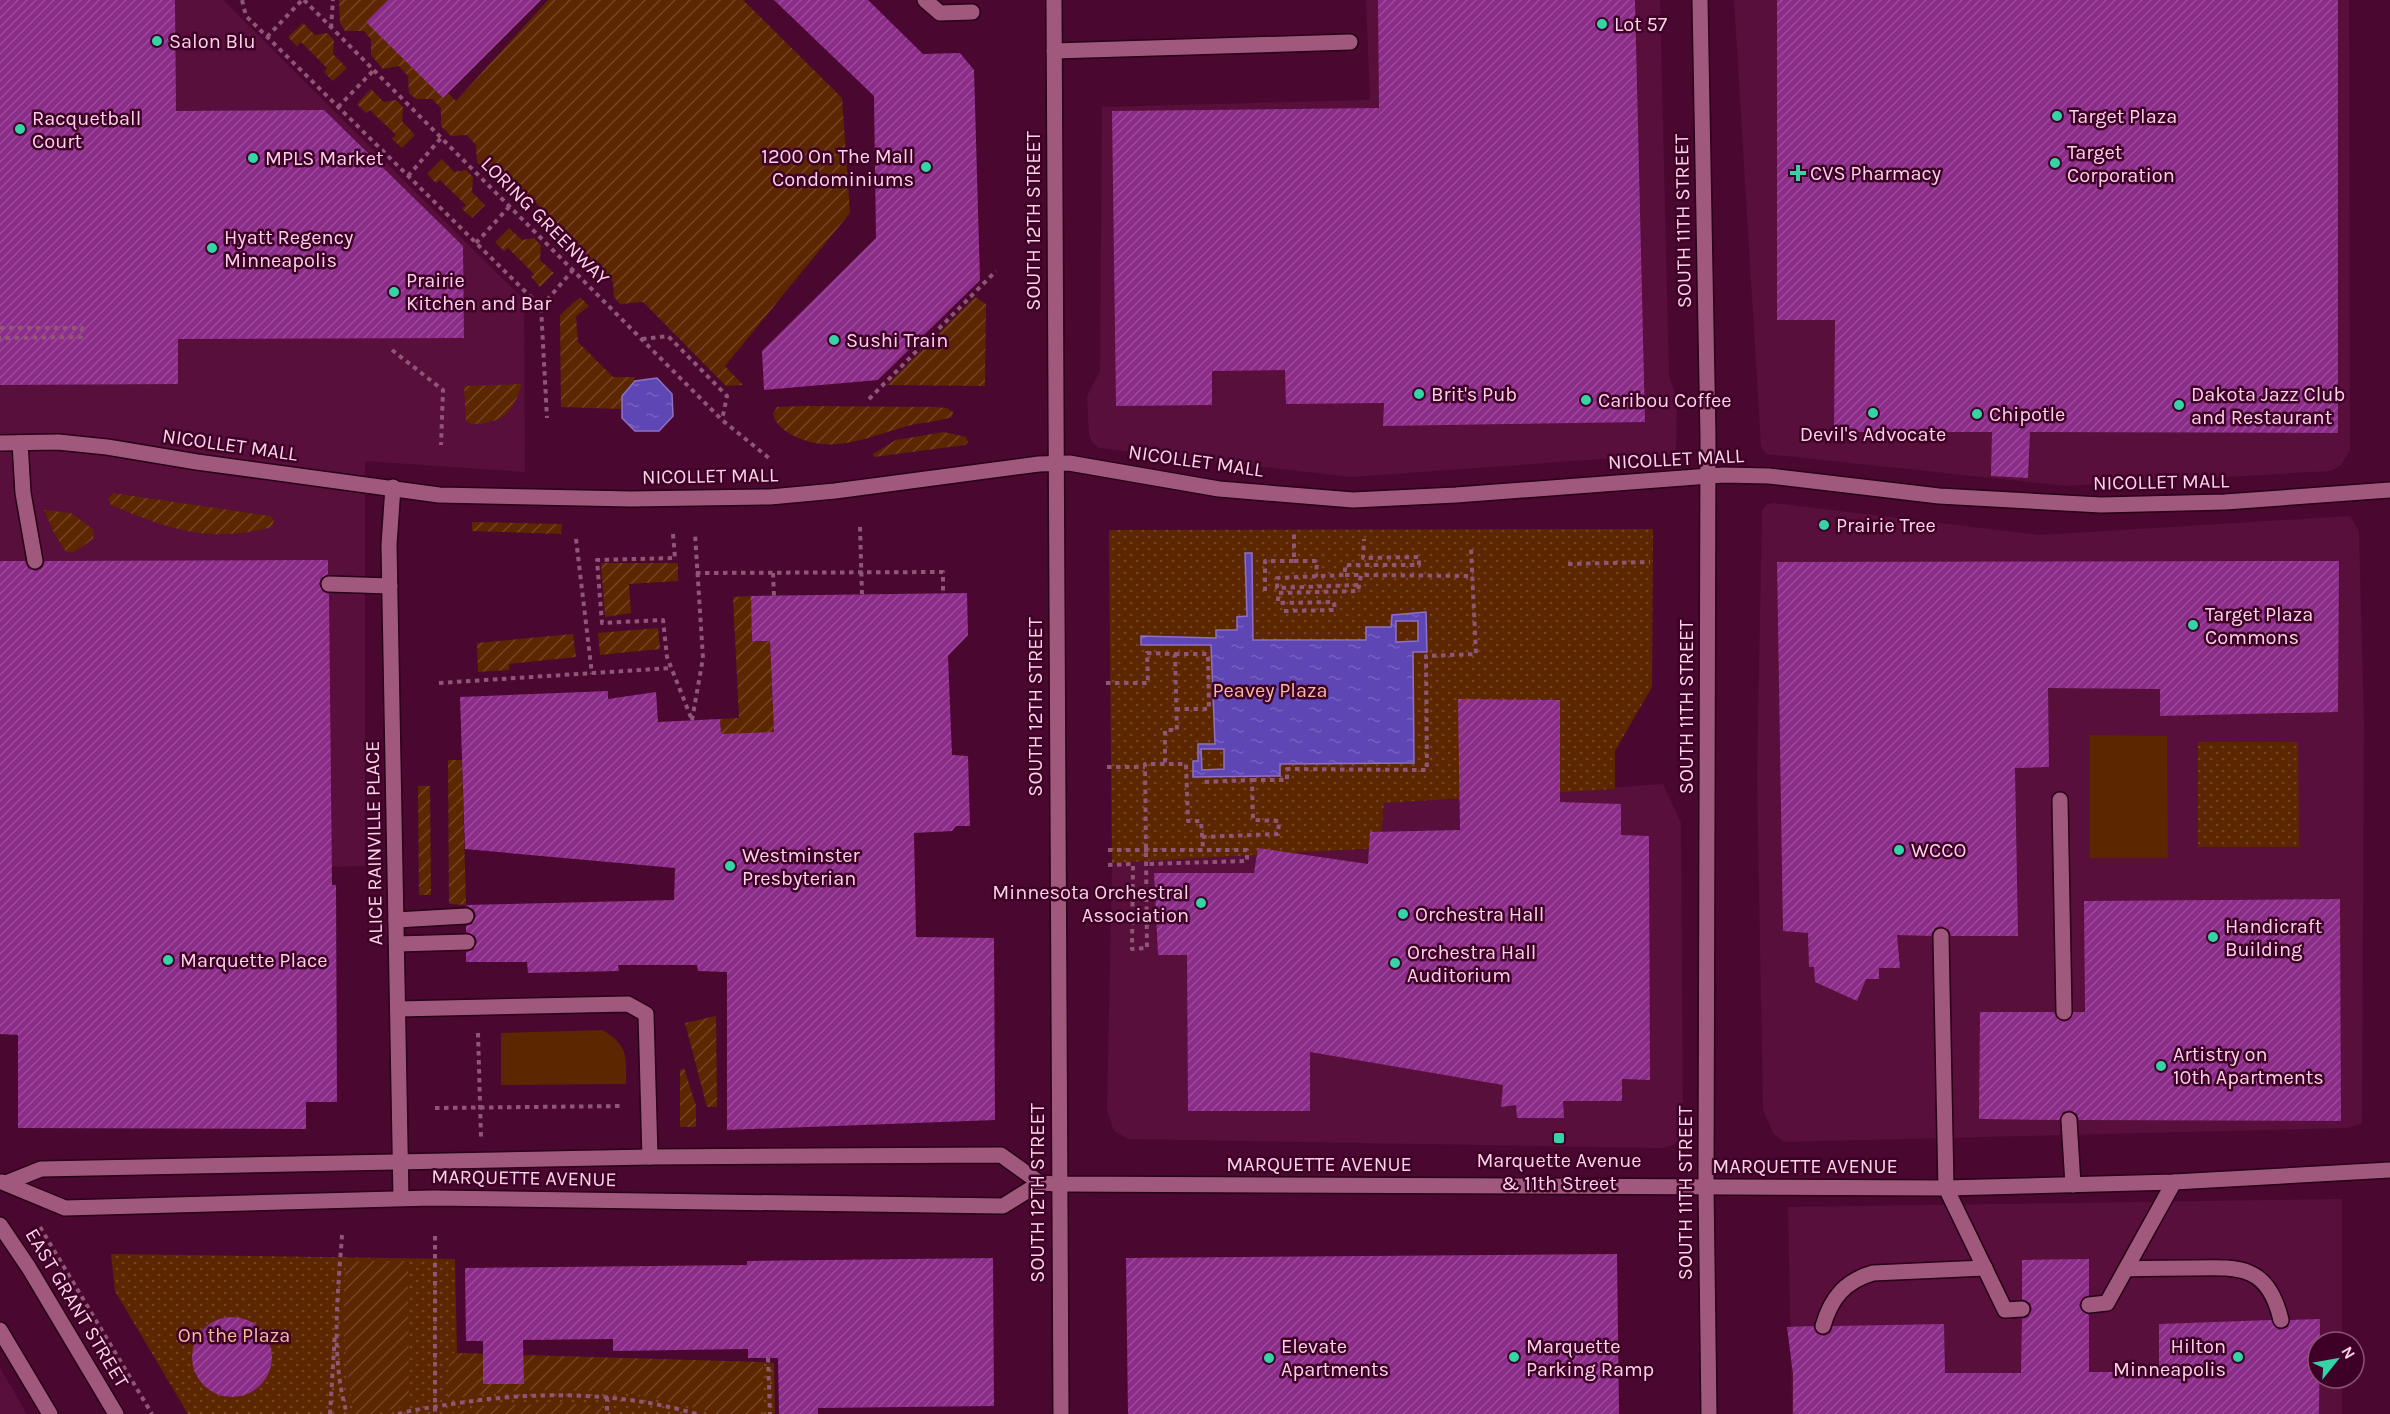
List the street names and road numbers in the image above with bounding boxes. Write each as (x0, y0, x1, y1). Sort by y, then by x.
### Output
street label: SOUTH 12TH STREET (1022, 131, 1045, 311)
street label: SOUTH 11TH STREET (1670, 134, 1696, 308)
street label: LORING GREENWAY (476, 152, 614, 290)
street label: NICOLLET MALL (161, 424, 300, 466)
street label: NICOLLET MALL (1127, 440, 1266, 482)
street label: NICOLLET MALL (1607, 444, 1745, 474)
street label: NICOLLET MALL (642, 463, 779, 489)
street label: NICOLLET MALL (2093, 469, 2230, 495)
street label: SOUTH 12TH STREET (1024, 617, 1047, 797)
street label: SOUTH 11TH STREET (1675, 620, 1698, 794)
street label: ALICE RAINVILLE PLACE (361, 740, 387, 946)
street label: SOUTH 12TH STREET (1026, 1103, 1049, 1283)
street label: SOUTH 11TH STREET (1674, 1106, 1697, 1280)
street label: MARQUETTE AVENUE (1226, 1153, 1412, 1176)
street label: MARQUETTE AVENUE (1712, 1155, 1898, 1178)
street label: MARQUETTE AVENUE (431, 1165, 617, 1191)
street label: EAST GRANT STREET (20, 1224, 134, 1392)

